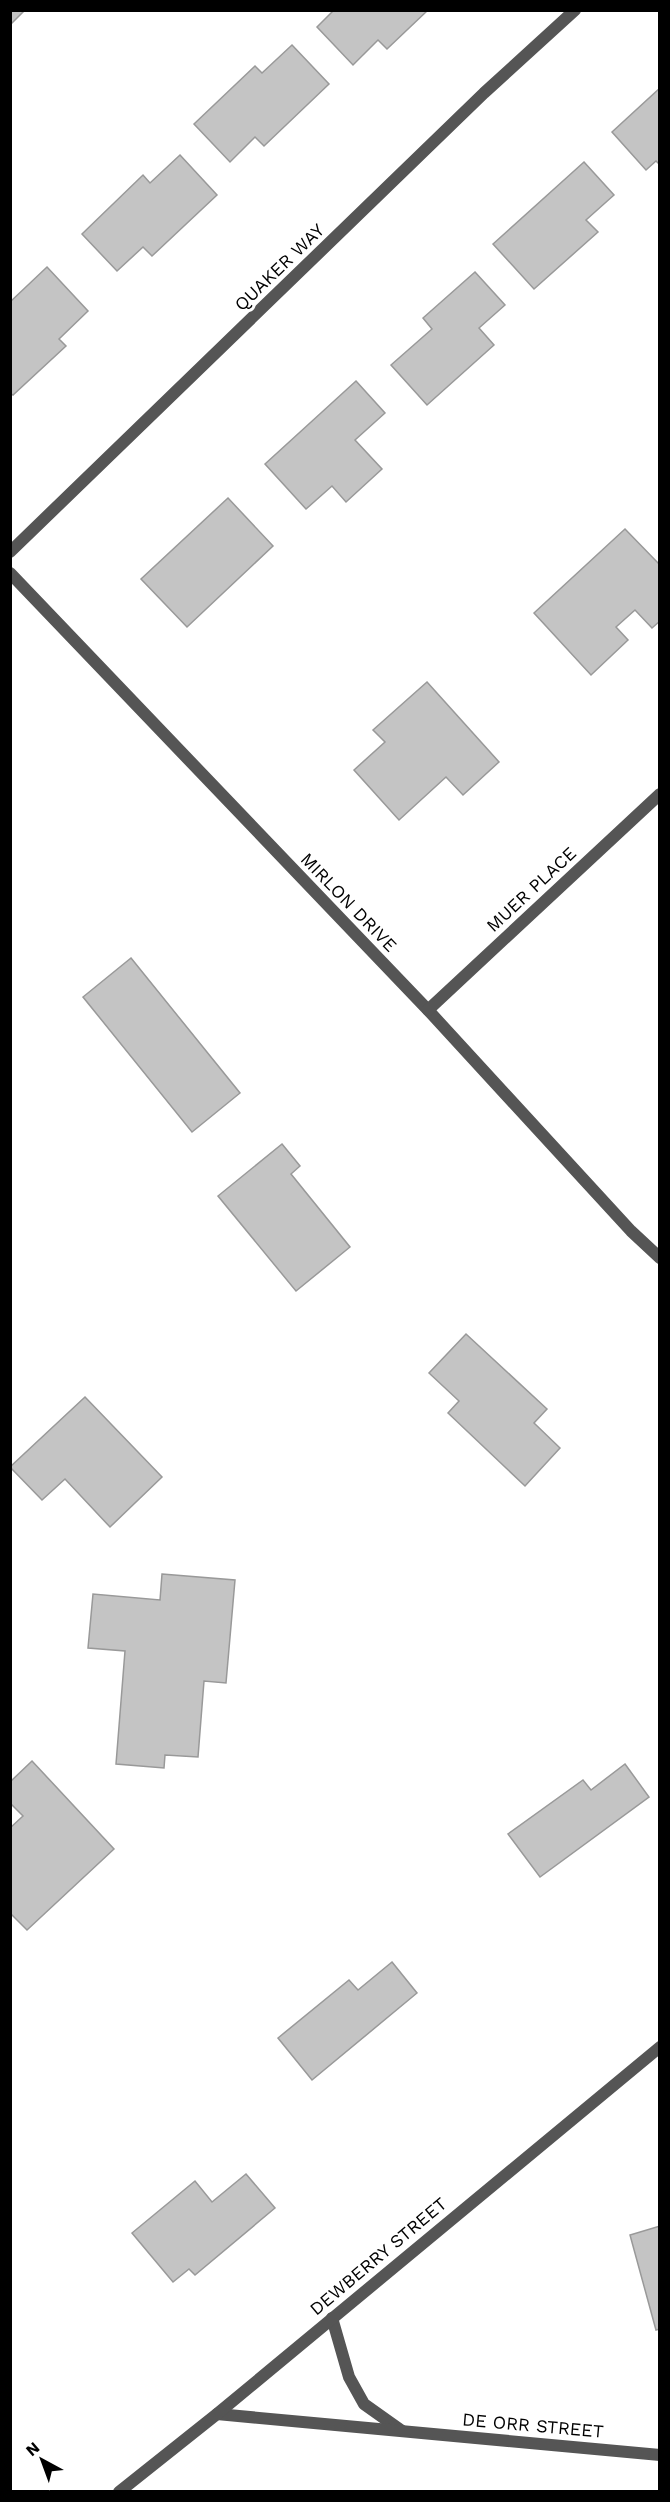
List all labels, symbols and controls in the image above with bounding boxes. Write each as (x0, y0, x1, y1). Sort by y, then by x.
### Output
street label: QUAKER WAY (230, 219, 329, 315)
street label: MUER PLACE (482, 842, 580, 936)
street label: MIRLON DRIVE (297, 848, 401, 956)
street label: DEWBERRY STREET (305, 2193, 451, 2319)
street label: DE ORR STREET (461, 2408, 605, 2442)
north arrow (12, 2430, 72, 2490)
text: N (22, 2438, 43, 2460)

